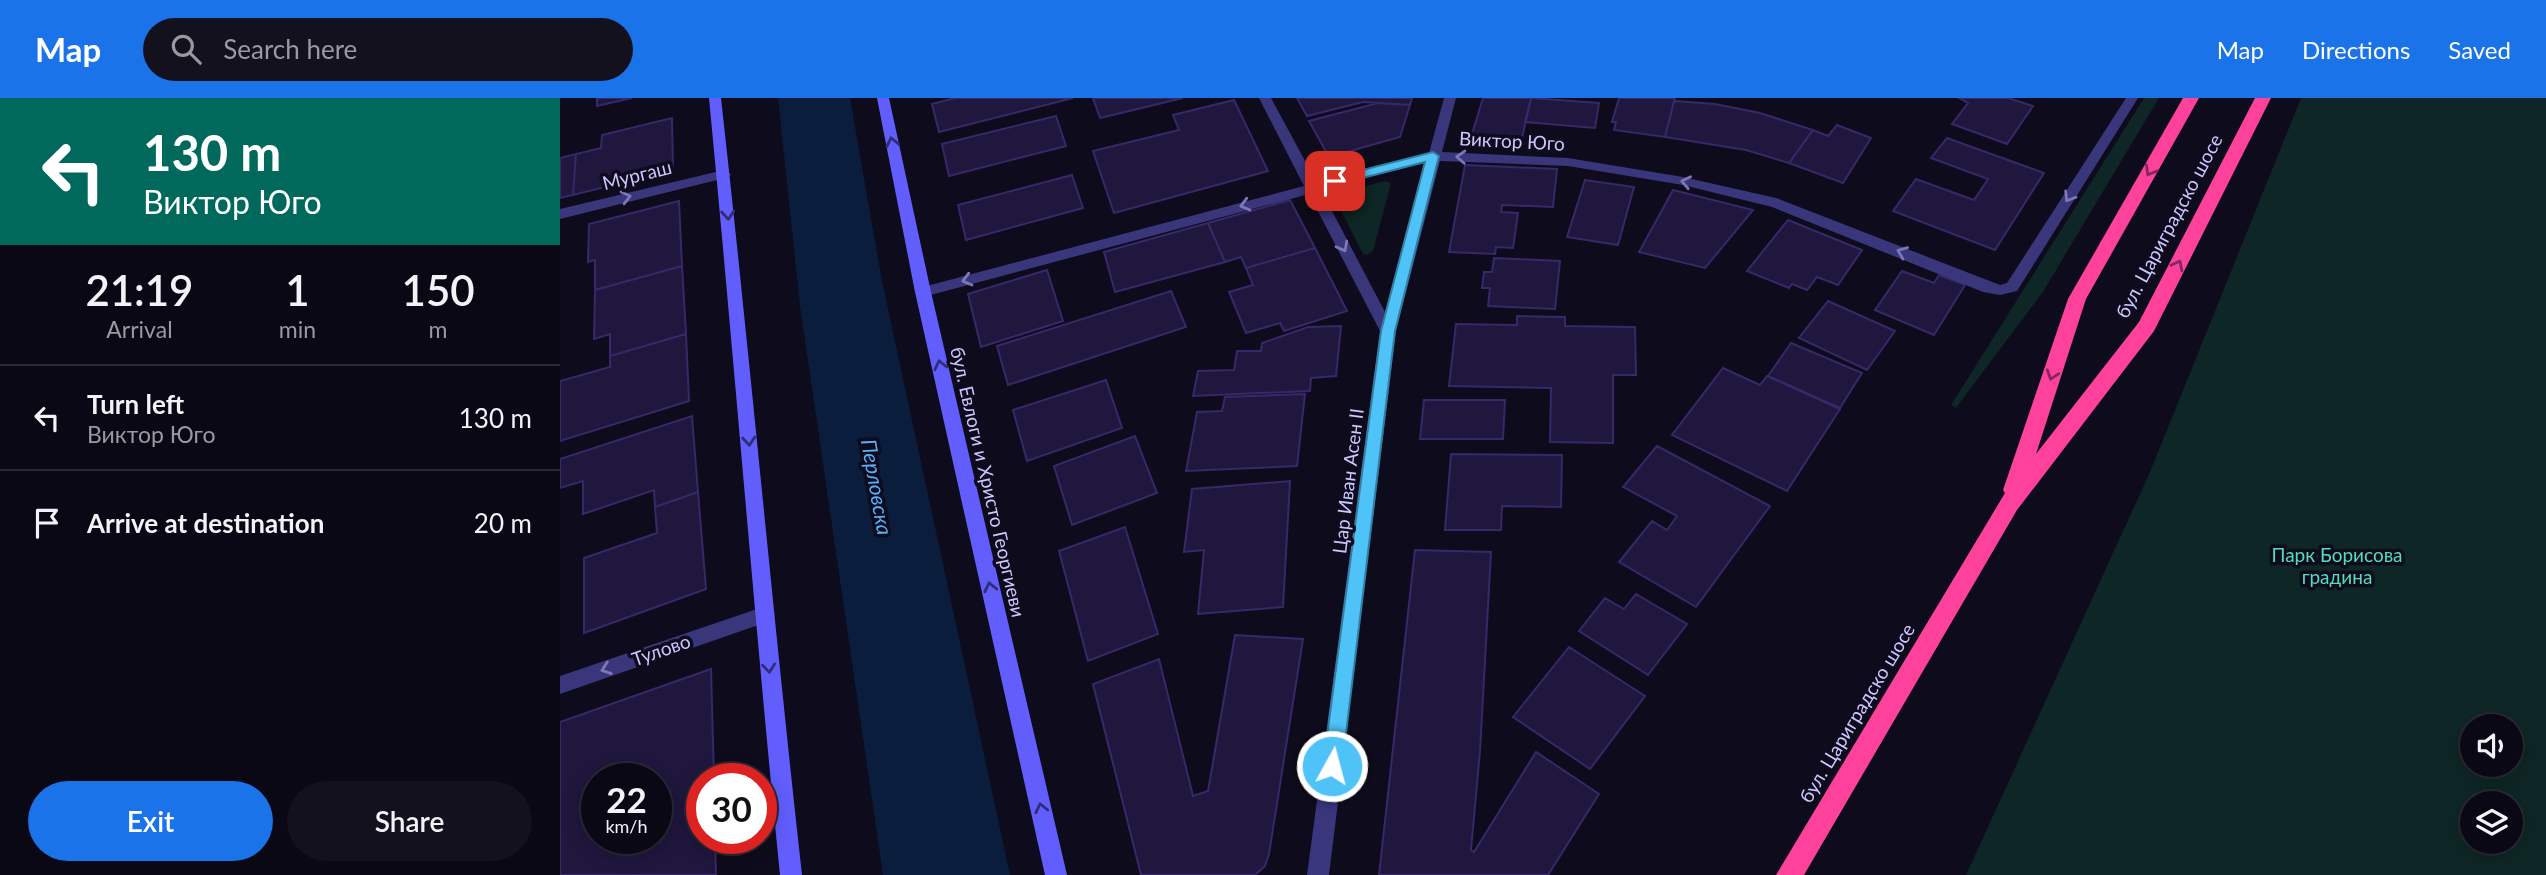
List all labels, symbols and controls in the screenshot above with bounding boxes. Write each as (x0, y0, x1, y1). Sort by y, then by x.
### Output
search box (143, 18, 633, 81)
text: Map (35, 29, 101, 69)
icon: search (167, 30, 205, 68)
text: Search here (223, 33, 357, 65)
text: Map (2217, 35, 2264, 64)
text: Directions (2302, 35, 2410, 64)
text: Saved (2448, 35, 2511, 64)
text: 130 m (143, 123, 281, 181)
icon: left (28, 126, 119, 217)
street label: Виктор Юго (1458, 126, 1566, 155)
street label: бул. Цариградско шосе (2110, 130, 2227, 322)
one-way arrow (886, 136, 901, 148)
one-way arrow (1455, 150, 1466, 165)
pin (1305, 151, 1365, 211)
street label: Мургаш (600, 155, 674, 194)
icon: arrive (1316, 162, 1354, 200)
one-way arrow (2145, 164, 2158, 176)
one-way arrow (1680, 175, 1692, 190)
text: Виктор Юго (143, 182, 322, 221)
one-way arrow (2064, 189, 2077, 202)
one-way arrow (620, 191, 632, 205)
one-way arrow (1239, 197, 1251, 211)
one-way arrow (720, 209, 735, 220)
one-way arrow (1335, 240, 1348, 252)
one-way arrow (1897, 247, 1909, 261)
one-way arrow (2169, 260, 2183, 272)
text: 21:19 (85, 265, 193, 315)
text: 1 (285, 265, 310, 315)
text: 150 (402, 265, 475, 315)
one-way arrow (961, 272, 973, 286)
text: Arrival (106, 315, 173, 343)
text: min (279, 315, 316, 343)
text: m (429, 315, 448, 343)
street label: бул. Евлоги и Христо Георгиеви (946, 344, 1031, 619)
one-way arrow (934, 359, 948, 371)
one-way arrow (2046, 369, 2060, 381)
text: Turn left (87, 388, 184, 420)
icon: left (28, 399, 66, 437)
text: 130 m (459, 402, 532, 434)
street label: Цар Иван Асен II (1327, 407, 1368, 555)
text: Виктор Юго (87, 420, 216, 448)
one-way arrow (741, 436, 756, 447)
water label: Перловска (857, 437, 898, 537)
icon: arrive (28, 504, 66, 542)
text: Arrive at destination (87, 507, 324, 539)
text: 20 m (474, 507, 532, 539)
park label: Парк Борисова градина (2271, 543, 2403, 588)
one-way arrow (984, 581, 999, 593)
street label: бул. Цариградско шосе (1794, 619, 1919, 806)
street label: Тулово (628, 629, 693, 670)
one-way arrow (600, 661, 612, 675)
one-way arrow (761, 662, 776, 674)
map controls (2460, 714, 2523, 854)
button: sound (2460, 714, 2523, 777)
position arrow (1295, 729, 1369, 803)
speed limit sign: 30 (686, 763, 777, 854)
text: 22 (606, 778, 647, 820)
button: Exit (28, 781, 273, 861)
button: Share (287, 781, 532, 861)
button: layers (2460, 791, 2523, 854)
one-way arrow (1034, 802, 1049, 814)
text: km/h (605, 815, 648, 837)

